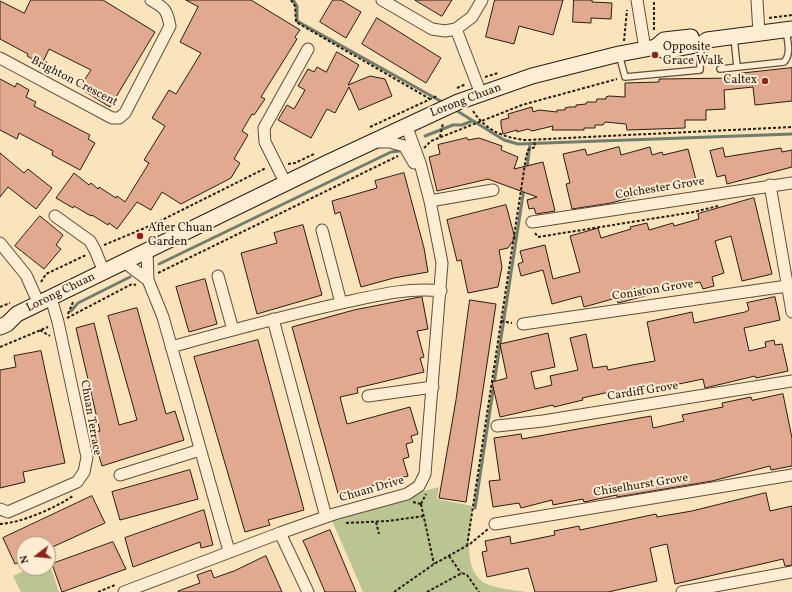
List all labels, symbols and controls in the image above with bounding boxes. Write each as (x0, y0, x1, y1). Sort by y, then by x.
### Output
place label: Opposite Grace Walk (663, 41, 724, 69)
marker: Opposite Grace Walk (650, 50, 660, 60)
street label: Brighton Crescent (28, 54, 120, 110)
place label: Caltex (724, 74, 757, 88)
marker: Caltex (760, 76, 770, 86)
street label: Lorong Chuan (428, 81, 504, 121)
street label: Colchester Grove (614, 175, 706, 203)
place label: After Chuan Garden (148, 222, 213, 250)
marker: After Chuan Garden (135, 231, 145, 241)
street label: Lorong Chuan (24, 270, 98, 316)
street label: Coniston Grove (611, 277, 695, 305)
street label: Chuan Terrace (76, 379, 104, 457)
street label: Cardiff Grove (607, 379, 679, 405)
street label: Chiselhurst Grove (593, 471, 689, 501)
street label: Chuan Drive (338, 474, 406, 506)
north arrow (16, 536, 56, 576)
text: N (17, 553, 33, 565)

